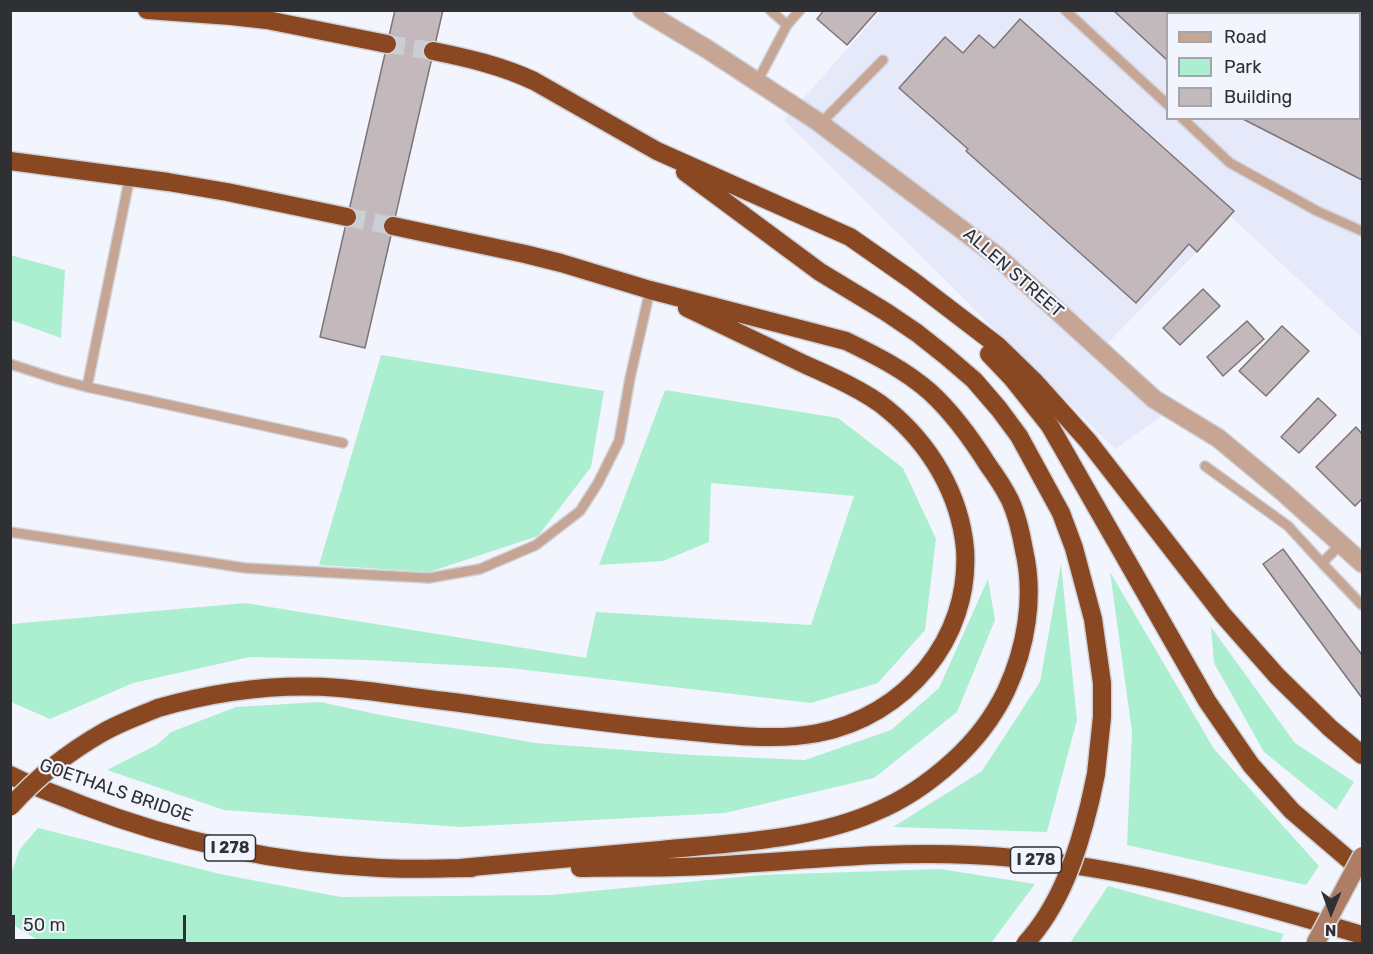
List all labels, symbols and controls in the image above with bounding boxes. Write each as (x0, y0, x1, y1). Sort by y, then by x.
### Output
legend (1166, 12, 1361, 120)
text: Road (1224, 26, 1267, 48)
text: Park (1224, 56, 1261, 78)
text: Building (1224, 86, 1292, 108)
street label: ALLEN STREET (958, 224, 1068, 322)
street label: GOETHALS BRIDGE (37, 755, 195, 827)
road number: I 278 (204, 835, 256, 861)
road number: I 278 (1010, 847, 1062, 873)
north arrow (1301, 882, 1361, 942)
scale bar (15, 903, 189, 941)
text: 50 m (23, 914, 66, 936)
text: N (1325, 921, 1337, 940)

